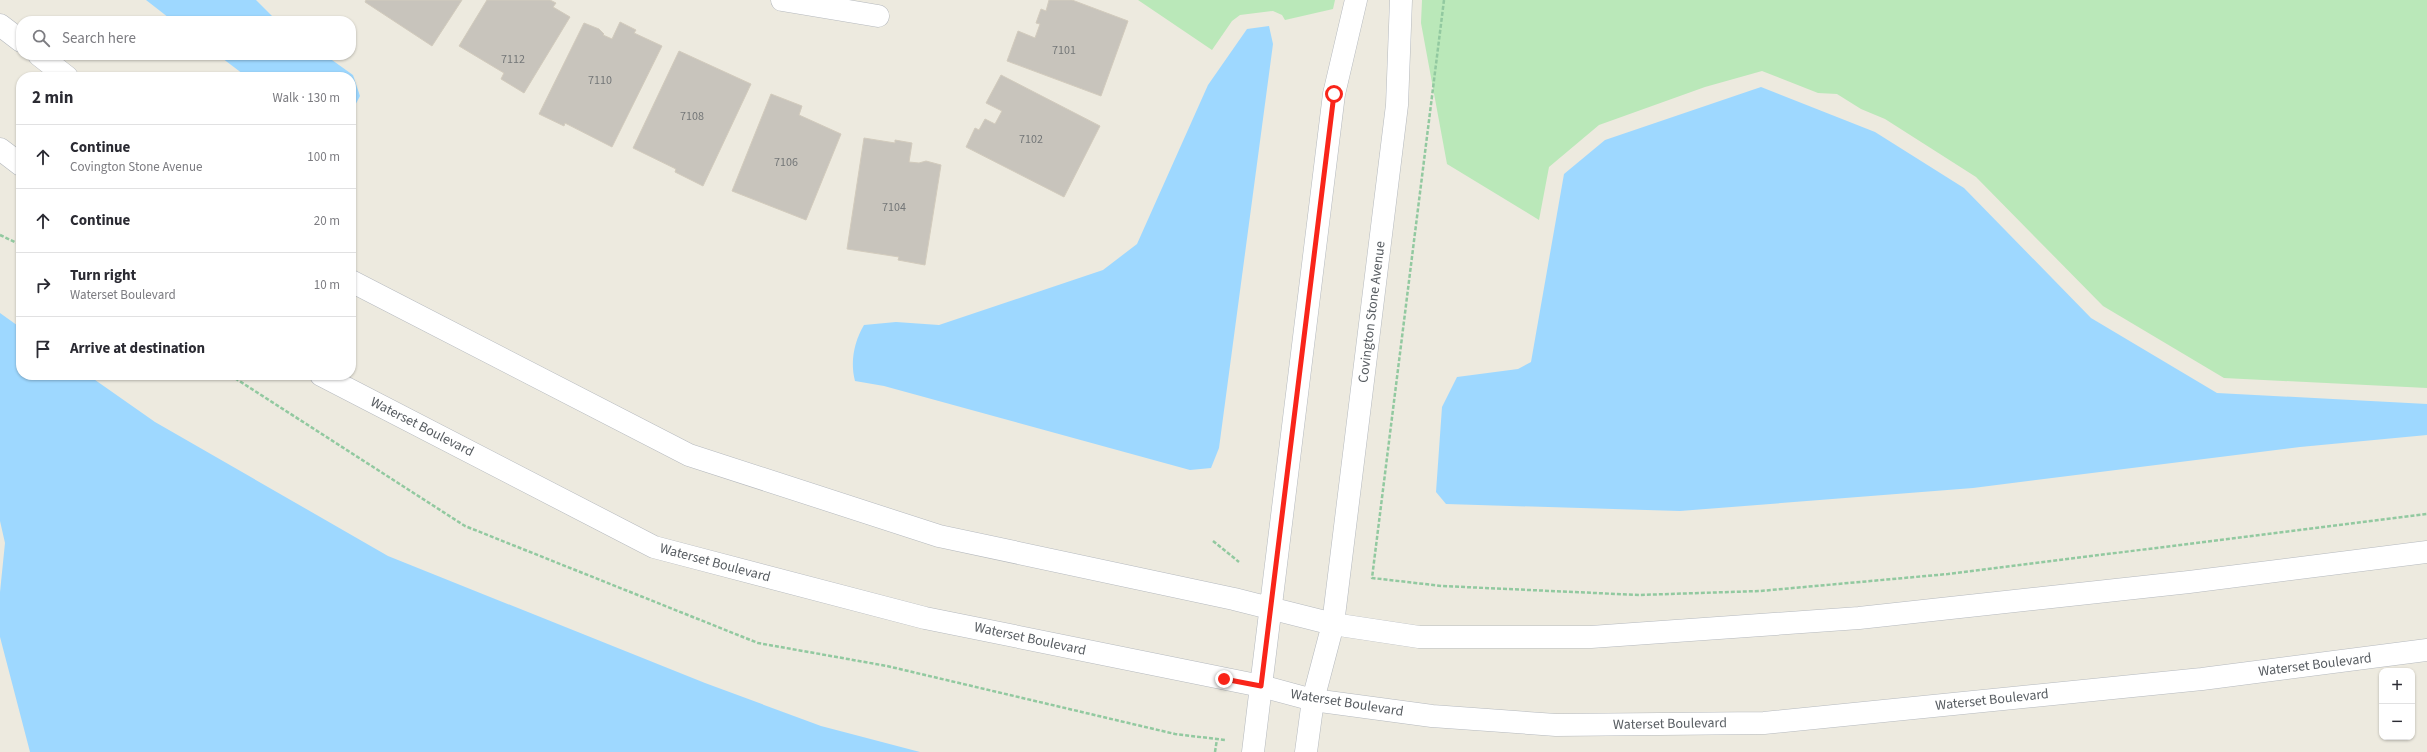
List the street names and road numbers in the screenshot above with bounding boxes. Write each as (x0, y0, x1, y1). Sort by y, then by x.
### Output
street label: Covington Stone Avenue (1353, 240, 1391, 384)
street label: Waterset Boulevard (367, 392, 477, 462)
street label: Waterset Boulevard (657, 539, 773, 587)
street label: Waterset Boulevard (972, 617, 1088, 661)
street label: Waterset Boulevard (2257, 648, 2373, 682)
street label: Waterset Boulevard (1289, 684, 1405, 722)
street label: Waterset Boulevard (1934, 684, 2050, 716)
street label: Waterset Boulevard (1613, 713, 1727, 735)

